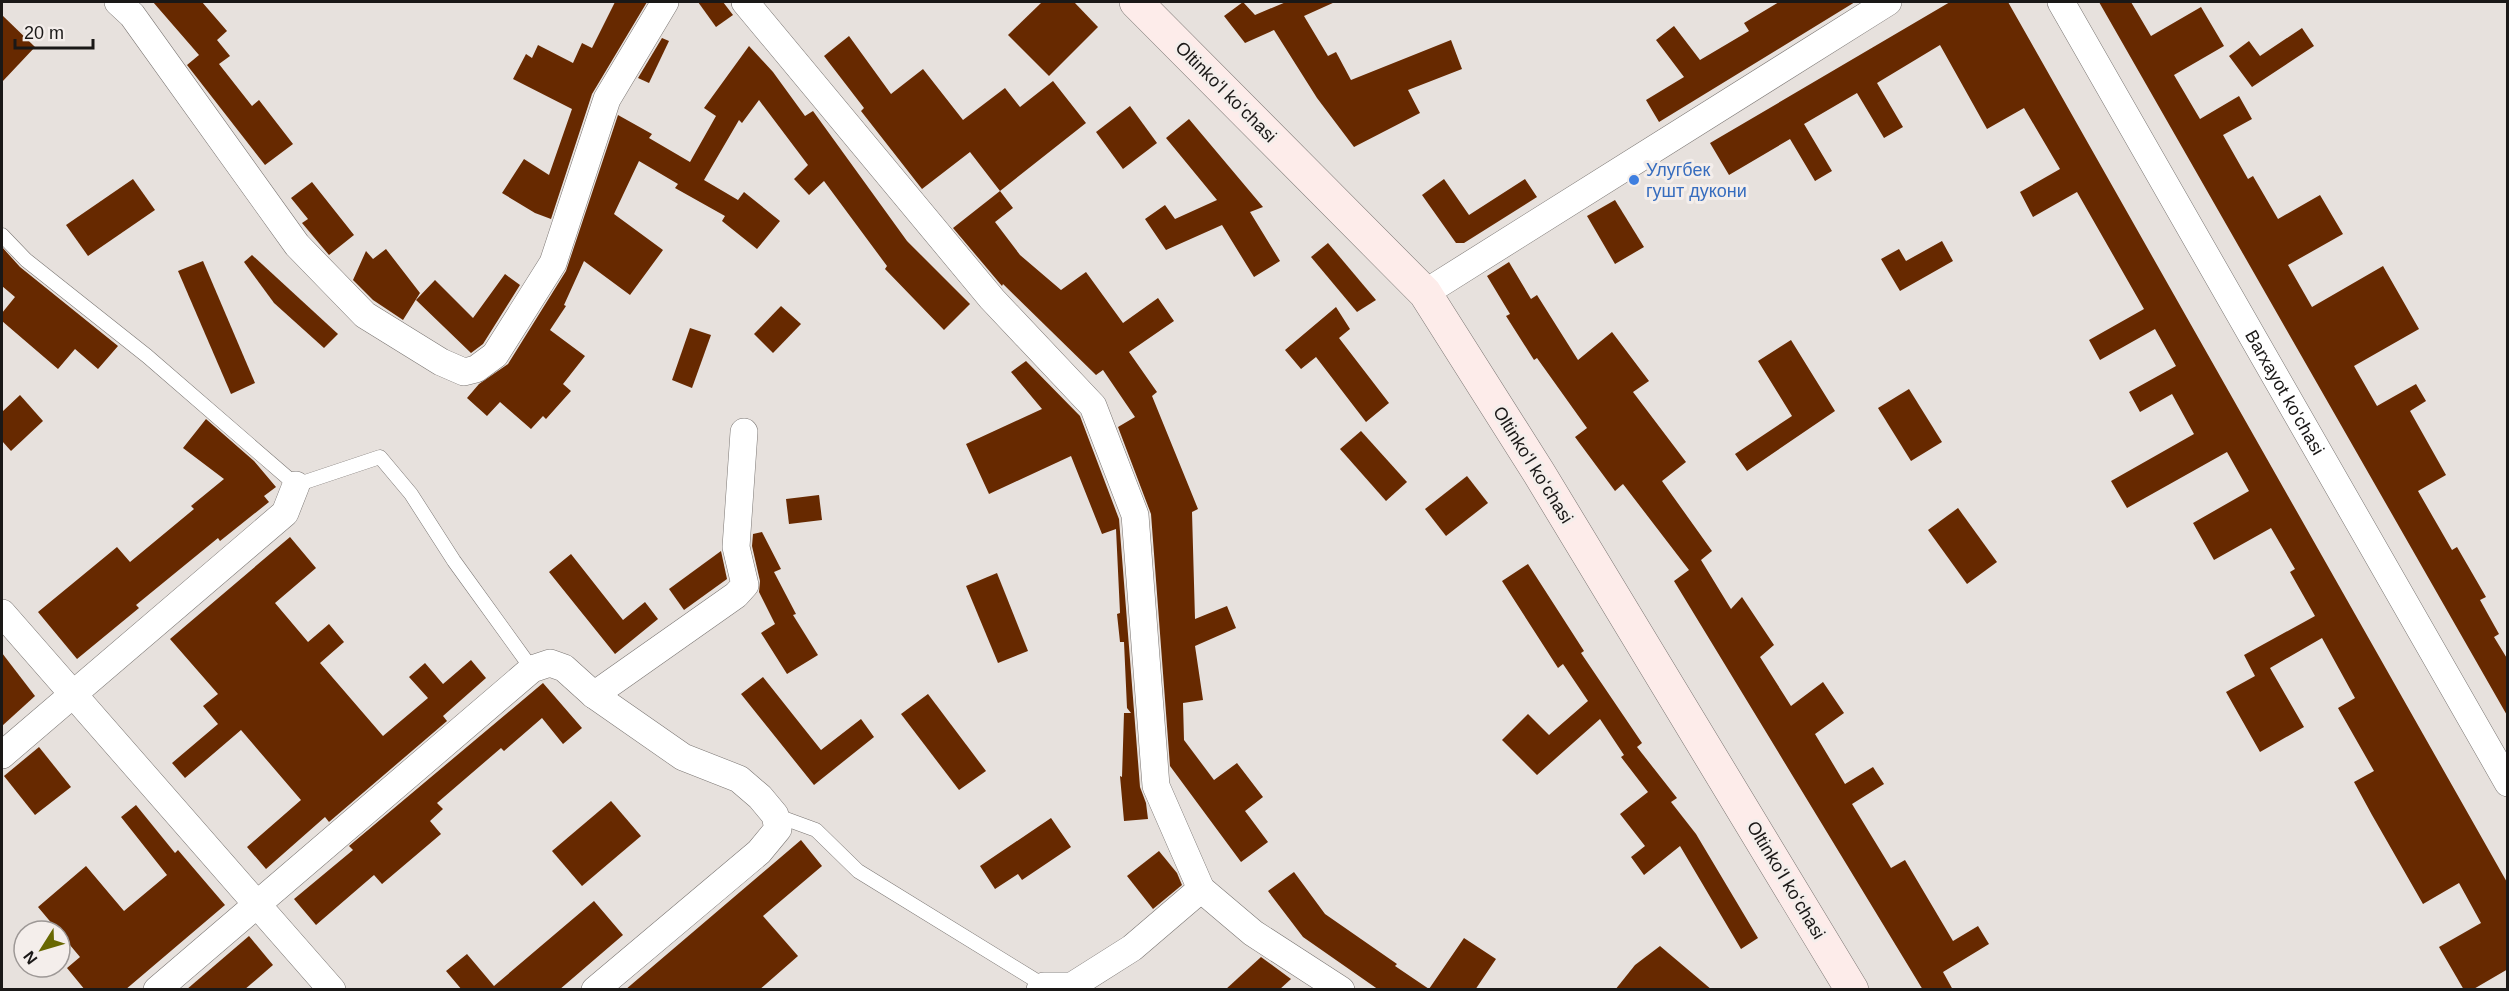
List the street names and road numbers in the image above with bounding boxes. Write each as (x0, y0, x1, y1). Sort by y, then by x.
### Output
street label: Oltinkoʻl koʻchasi (1172, 38, 1280, 146)
street label: Barxayot ko'chasi (2241, 327, 2328, 459)
street label: Oltinkoʻl koʻchasi (1489, 403, 1577, 527)
street label: Oltinkoʻl koʻchasi (1743, 817, 1829, 943)

